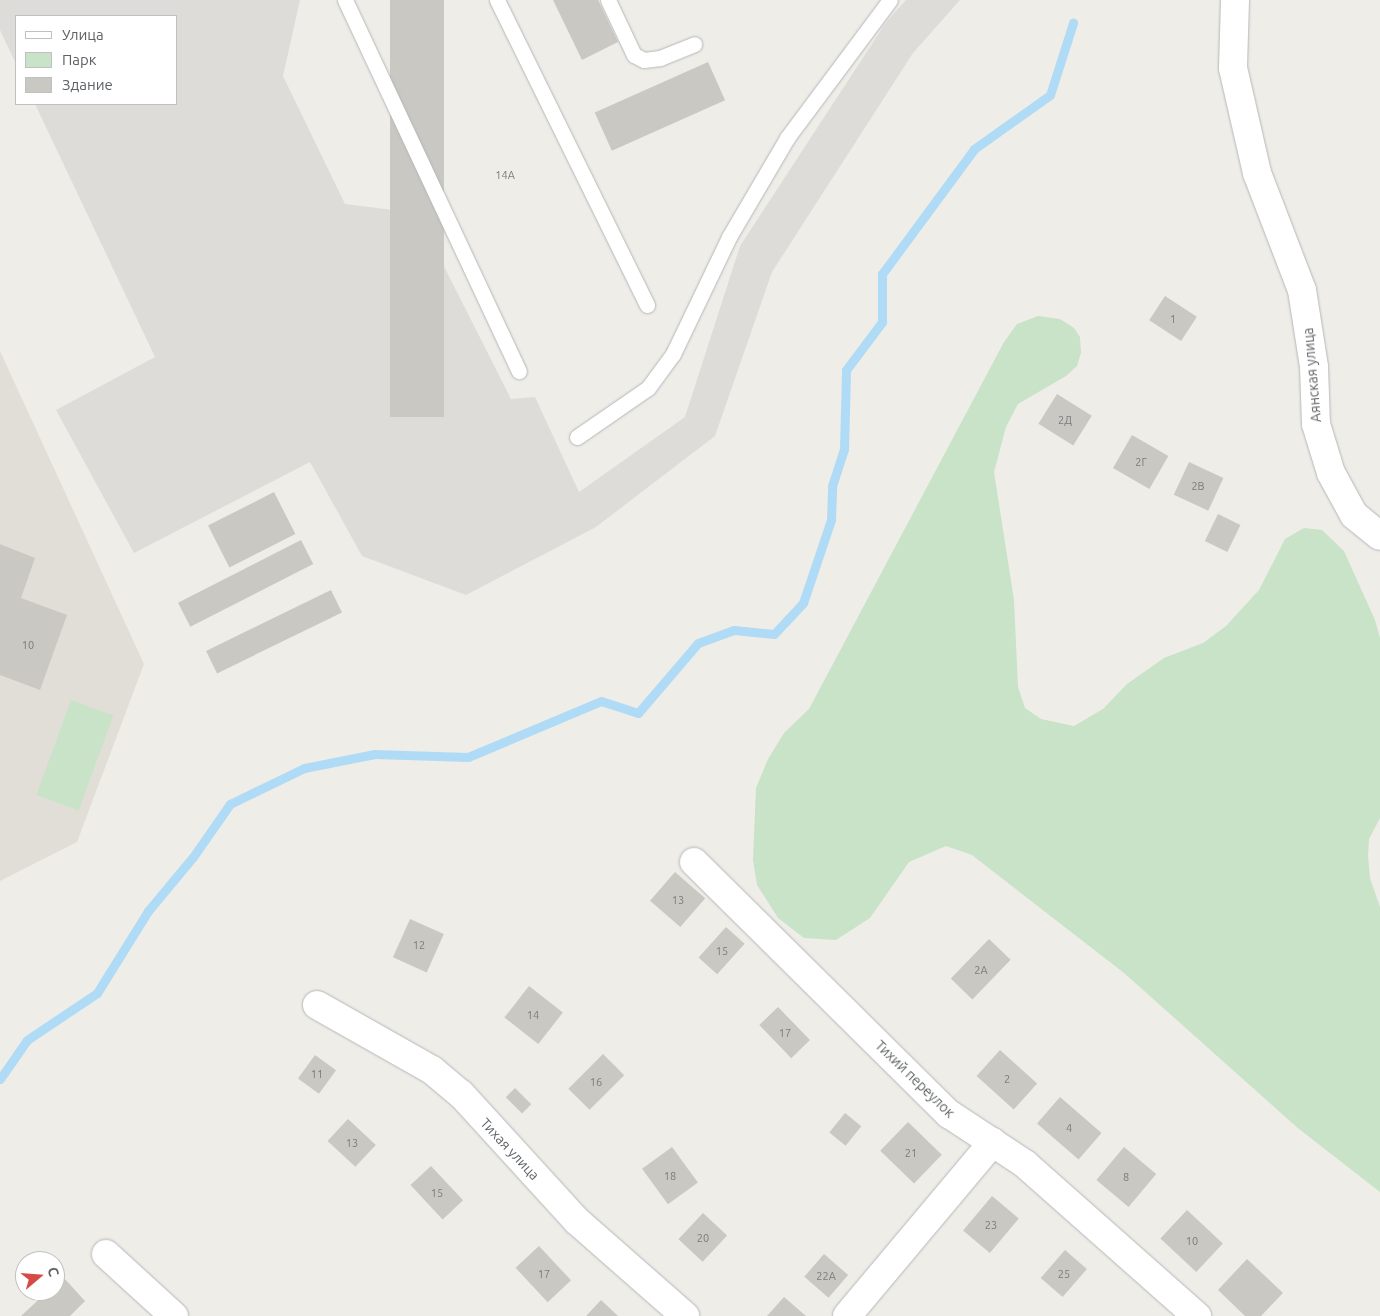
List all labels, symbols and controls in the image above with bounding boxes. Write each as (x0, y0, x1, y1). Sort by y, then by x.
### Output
legend (15, 15, 178, 105)
text: Улица (62, 26, 104, 43)
text: Парк (62, 51, 97, 68)
text: Здание (62, 76, 113, 93)
house number: 14А (495, 168, 515, 182)
house number: 1 (1170, 312, 1176, 326)
street label: Аянская улица (1299, 327, 1325, 423)
house number: 2Д (1058, 413, 1072, 427)
house number: 2Г (1135, 455, 1147, 469)
house number: 2В (1191, 479, 1205, 493)
house number: 10 (22, 638, 34, 652)
house number: 13 (672, 893, 684, 907)
house number: 12 (413, 938, 425, 952)
house number: 15 (716, 944, 728, 958)
house number: 2А (974, 963, 988, 977)
house number: 14 (527, 1008, 539, 1022)
house number: 17 (779, 1026, 791, 1040)
street label: Тихий переулок (872, 1037, 958, 1121)
house number: 11 (311, 1067, 323, 1081)
house number: 2 (1004, 1072, 1010, 1086)
house number: 16 (590, 1075, 602, 1089)
street label: Тихая улица (477, 1115, 543, 1183)
house number: 4 (1066, 1121, 1072, 1135)
house number: 13 (346, 1136, 358, 1150)
house number: 21 (905, 1146, 917, 1160)
house number: 18 (664, 1169, 676, 1183)
house number: 8 (1123, 1170, 1129, 1184)
house number: 15 (431, 1186, 443, 1200)
house number: 23 (985, 1218, 997, 1232)
house number: 20 (697, 1231, 709, 1245)
house number: 10 (1186, 1234, 1198, 1248)
north arrow (15, 1251, 65, 1301)
text: С (44, 1265, 62, 1278)
house number: 17 (538, 1267, 550, 1281)
house number: 25 (1058, 1267, 1070, 1281)
house number: 22А (816, 1269, 836, 1283)

